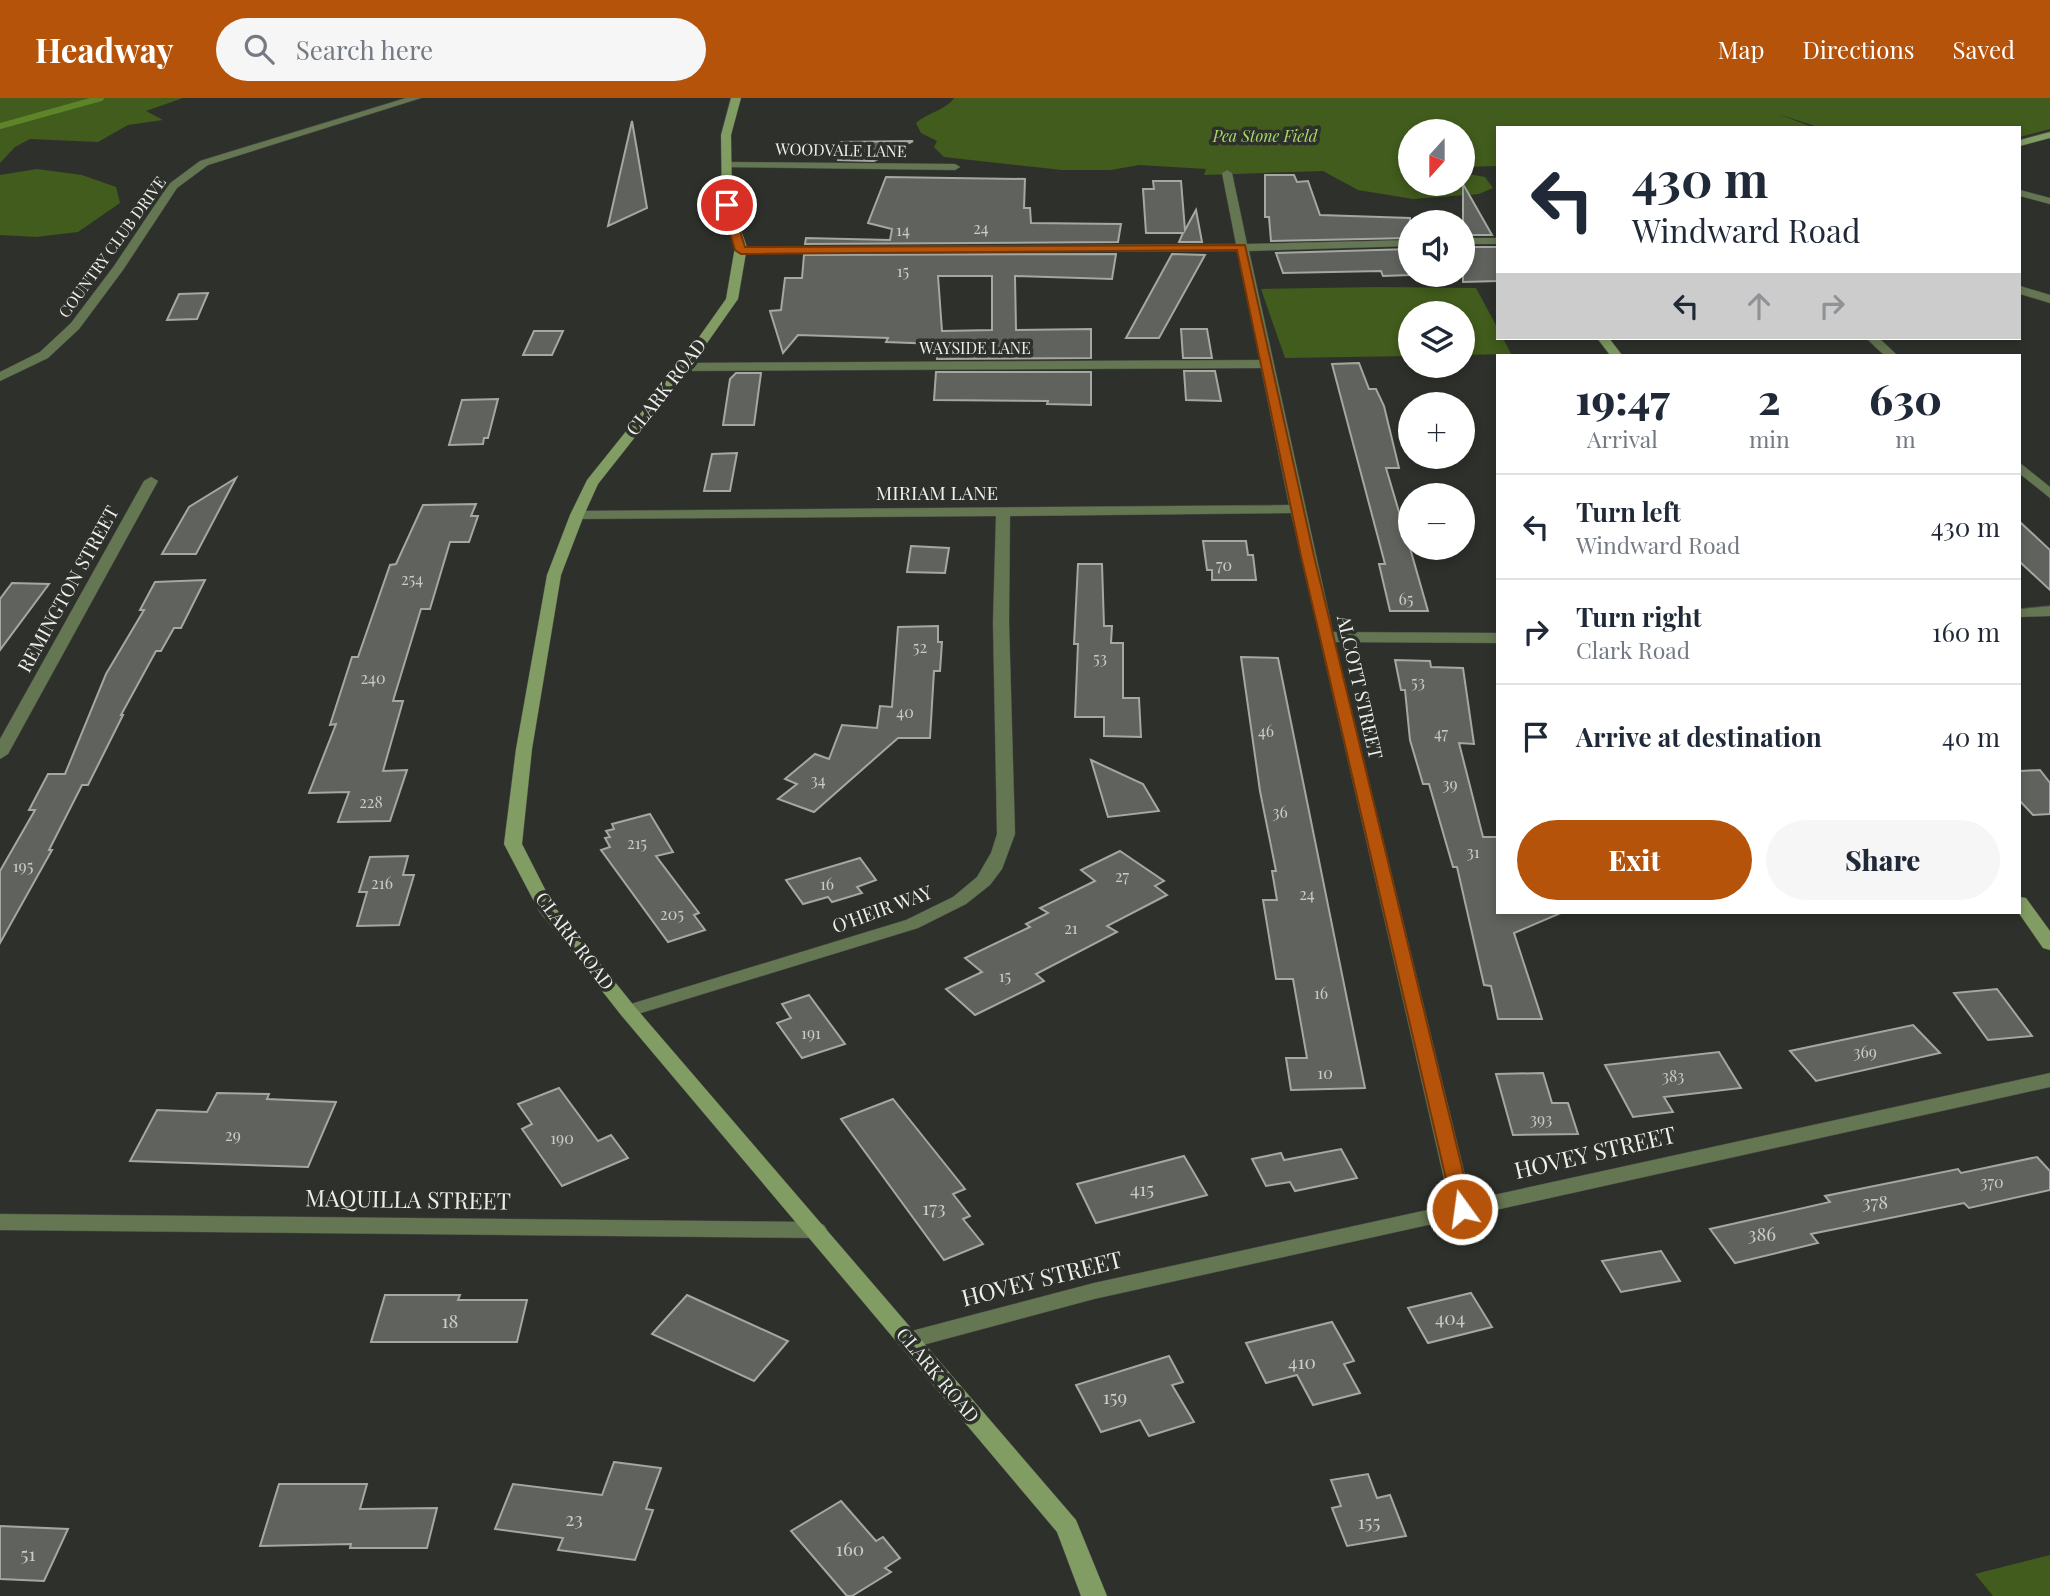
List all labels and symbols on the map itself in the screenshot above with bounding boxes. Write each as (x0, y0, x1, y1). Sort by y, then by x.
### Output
north arrow (1398, 119, 1475, 196)
park label: Pea Stone Field (1212, 125, 1319, 146)
street label: WOODVALE LANE (774, 138, 907, 161)
street label: COUNTRY CLUB DRIVE (53, 172, 170, 322)
pin (697, 175, 757, 235)
house number: 24 (973, 217, 989, 238)
house number: 14 (896, 219, 910, 240)
house number: 15 (897, 260, 909, 281)
street label: CLARK ROAD (619, 332, 711, 440)
street label: WAYSIDE LANE (918, 337, 1031, 358)
street label: MIRIAM LANE (876, 479, 998, 505)
street label: REMINGTON STREET (10, 500, 124, 676)
house number: 70 (1216, 554, 1232, 575)
house number: 254 (401, 568, 423, 589)
house number: 65 (1399, 588, 1413, 609)
street label: ALCOTT STREET (1332, 611, 1390, 762)
house number: 52 (913, 636, 927, 657)
house number: 53 (1093, 647, 1107, 668)
house number: 240 (360, 667, 386, 688)
house number: 53 (1411, 671, 1425, 692)
house number: 40 (896, 701, 914, 722)
house number: 46 (1258, 720, 1274, 741)
house number: 47 (1434, 722, 1449, 743)
house number: 34 (810, 769, 826, 790)
house number: 39 (1442, 773, 1458, 794)
house number: 228 (359, 791, 383, 812)
house number: 36 (1272, 801, 1288, 822)
house number: 215 (627, 832, 647, 853)
house number: 31 (1466, 841, 1480, 862)
house number: 195 (13, 855, 33, 876)
house number: 27 (1115, 865, 1130, 886)
house number: 216 (371, 872, 393, 893)
house number: 16 (820, 873, 834, 894)
street label: O'HEIR WAY (828, 878, 936, 938)
house number: 24 (1299, 883, 1315, 904)
street label: CLARK ROAD (530, 886, 621, 995)
house number: 205 (660, 903, 684, 924)
house number: 21 (1064, 917, 1078, 938)
house number: 15 (999, 965, 1011, 986)
house number: 16 (1314, 982, 1328, 1003)
house number: 191 (801, 1022, 821, 1043)
house number: 369 (1853, 1041, 1877, 1062)
house number: 10 (1317, 1062, 1333, 1083)
house number: 383 (1662, 1065, 1684, 1086)
house number: 393 (1530, 1108, 1552, 1129)
street label: HOVEY STREET (1511, 1118, 1679, 1185)
house number: 29 (225, 1124, 241, 1145)
house number: 190 (550, 1127, 574, 1148)
house number: 370 (1980, 1171, 2004, 1192)
position arrow (1425, 1172, 1499, 1246)
house number: 415 (1130, 1175, 1154, 1201)
street label: MAQUILLA STREET (305, 1181, 511, 1216)
house number: 378 (1862, 1188, 1888, 1214)
house number: 173 (922, 1194, 946, 1220)
house number: 386 (1748, 1220, 1776, 1246)
street label: HOVEY STREET (958, 1243, 1125, 1313)
house number: 404 (1435, 1304, 1465, 1330)
house number: 18 (442, 1307, 458, 1333)
street label: CLARK ROAD (891, 1321, 986, 1427)
house number: 410 (1288, 1348, 1316, 1374)
house number: 159 (1103, 1383, 1127, 1409)
house number: 23 (565, 1505, 583, 1531)
house number: 155 (1358, 1508, 1380, 1534)
house number: 160 (836, 1535, 864, 1561)
house number: 51 (21, 1540, 35, 1566)

